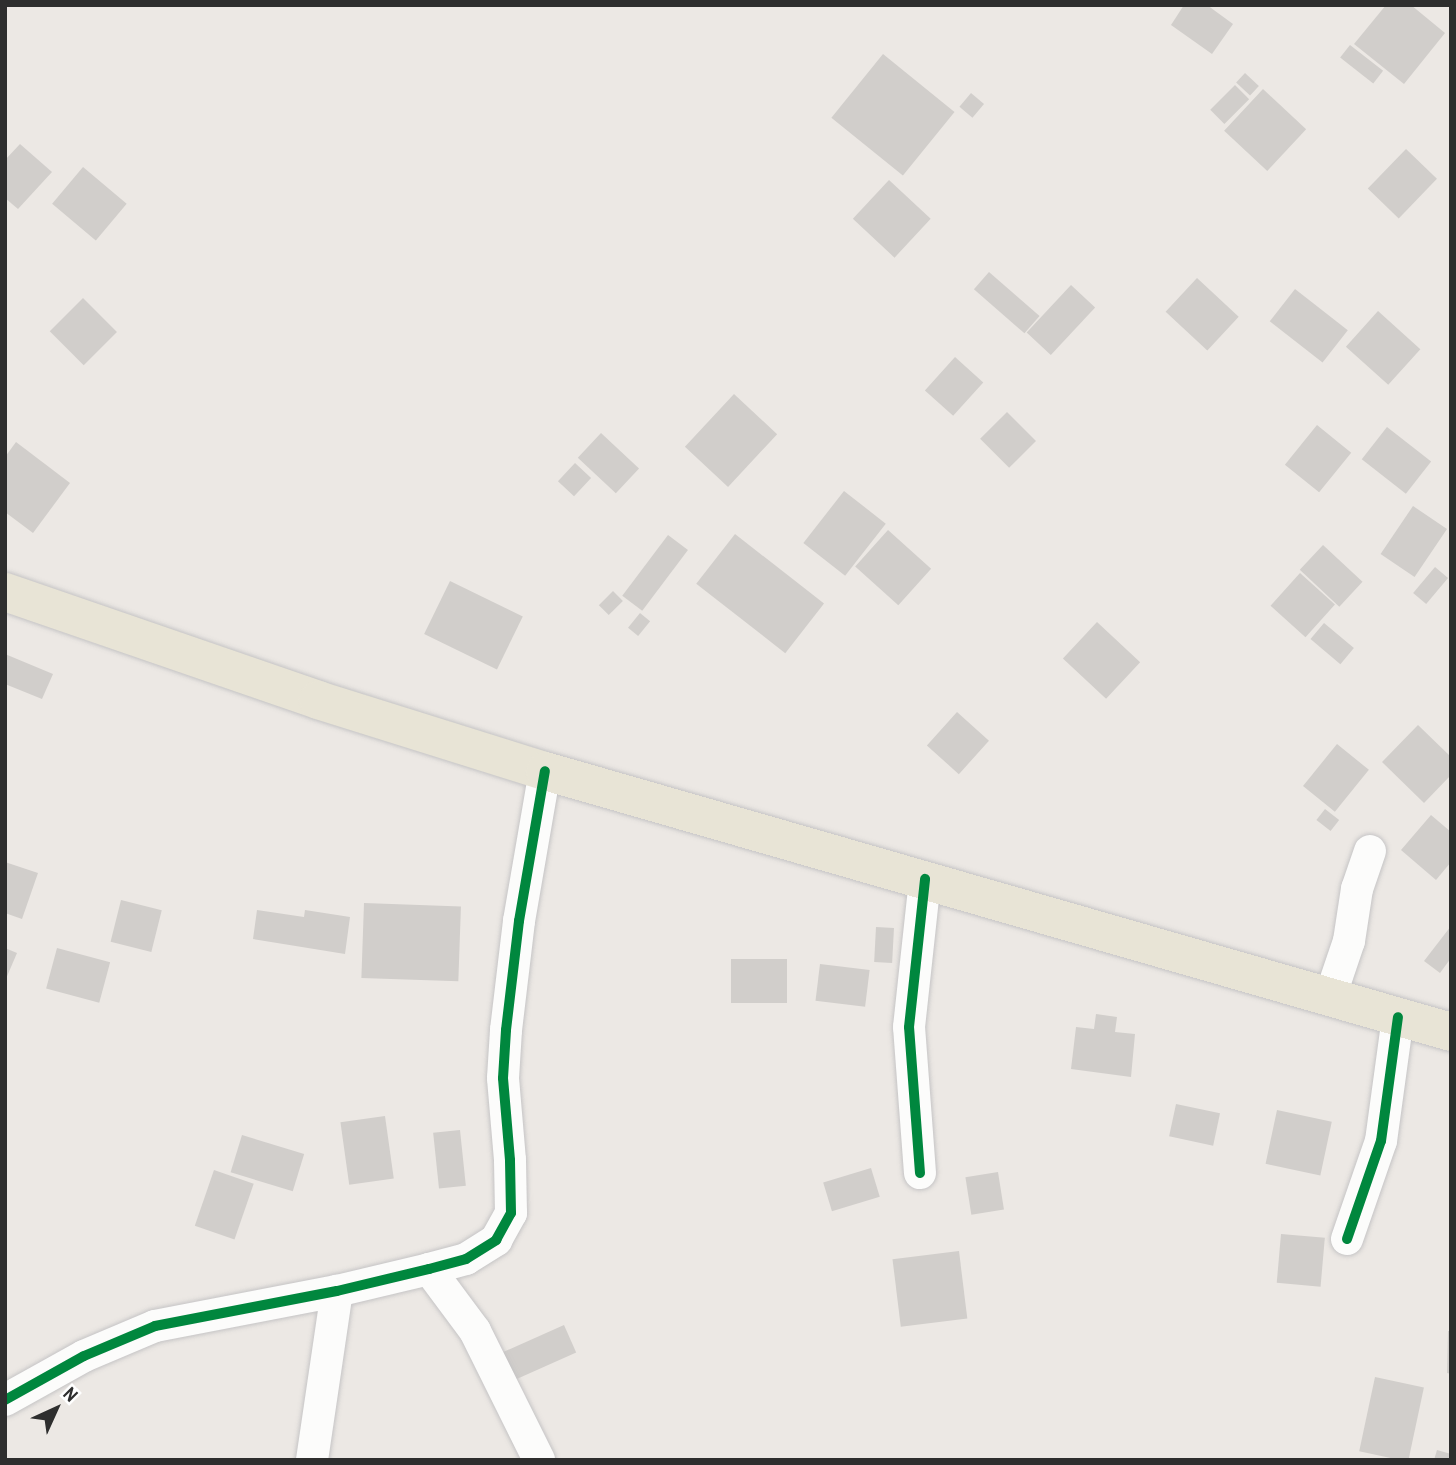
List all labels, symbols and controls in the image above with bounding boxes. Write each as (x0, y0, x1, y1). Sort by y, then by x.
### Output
north arrow (21, 1374, 91, 1444)
text: N (58, 1381, 84, 1407)

